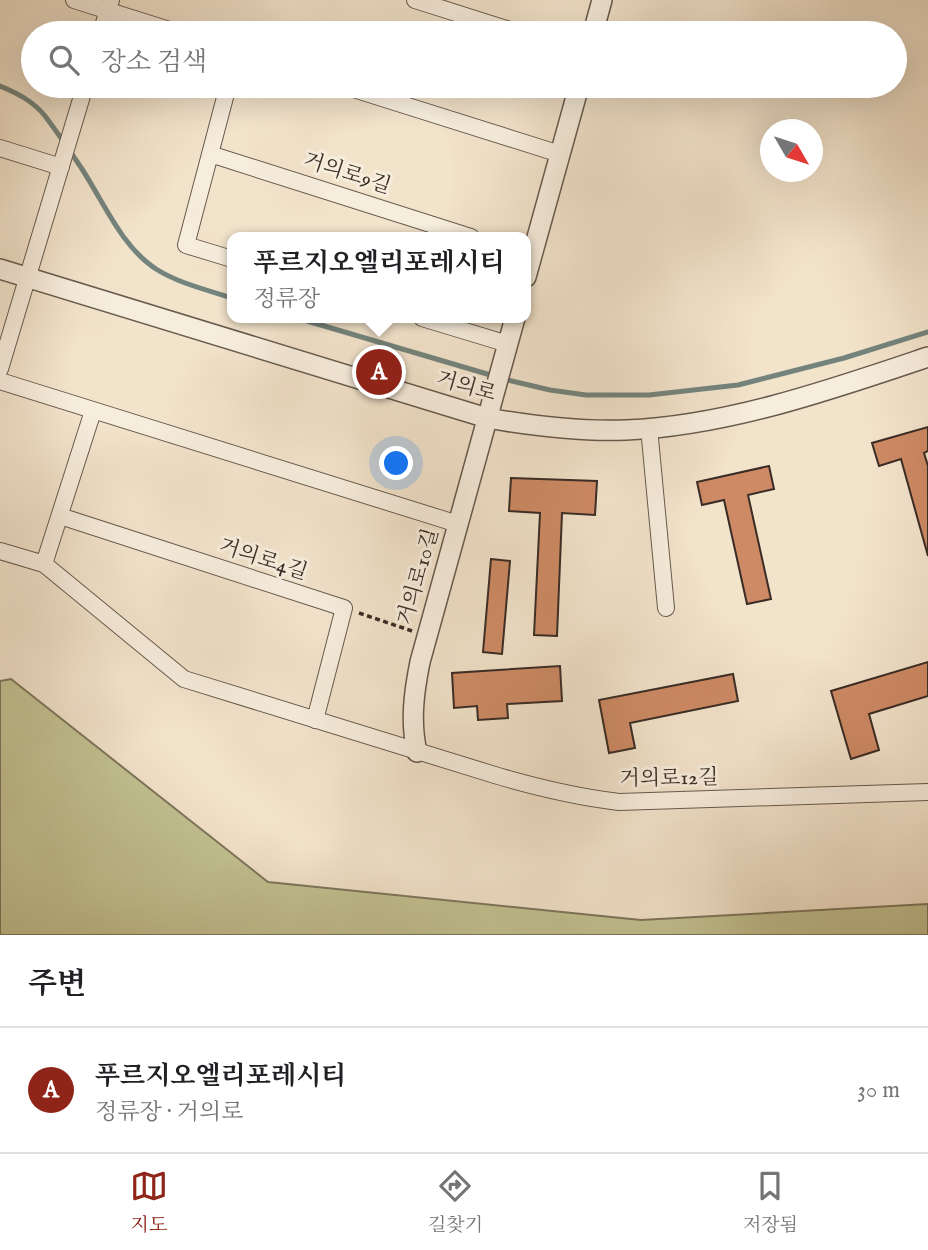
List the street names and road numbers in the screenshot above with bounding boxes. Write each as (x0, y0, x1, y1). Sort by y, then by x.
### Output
street label: 거의로9길 (300, 147, 394, 201)
street label: 거의로 (433, 366, 499, 408)
street label: 거의로10길 (392, 526, 446, 628)
street label: 거의로4길 (215, 533, 311, 587)
street label: 거의로12길 (619, 765, 719, 793)

